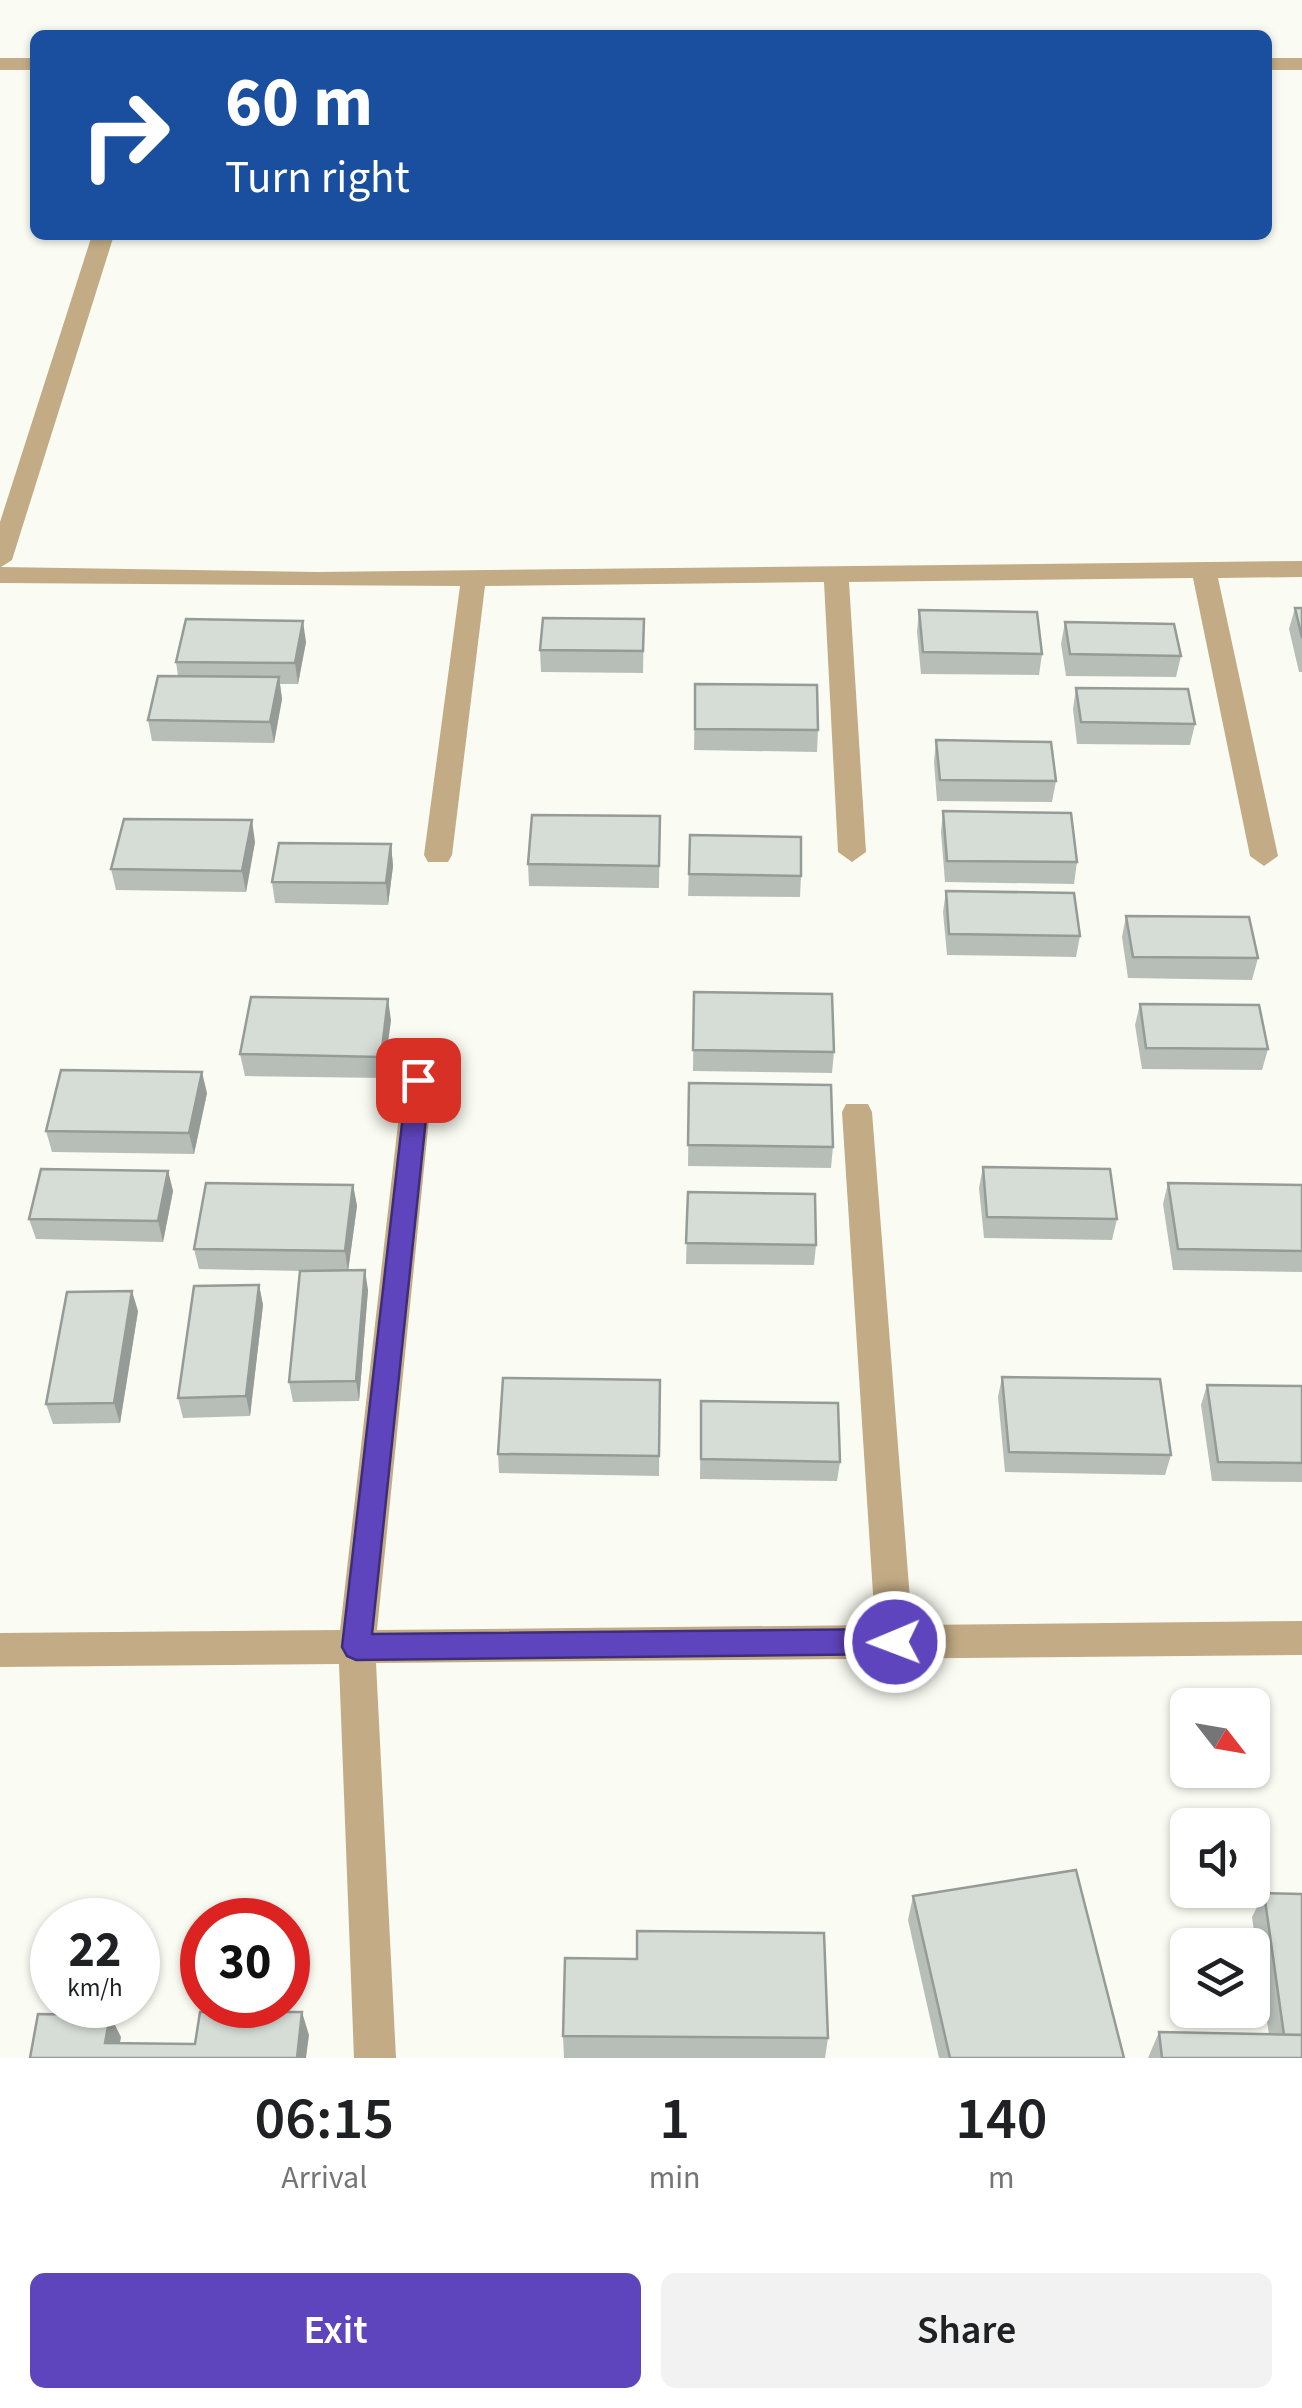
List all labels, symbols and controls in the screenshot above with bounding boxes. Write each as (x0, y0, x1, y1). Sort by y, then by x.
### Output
text: 60 m (225, 53, 373, 153)
icon: right (60, 70, 190, 200)
text: Turn right (225, 146, 410, 210)
pin (376, 1038, 461, 1123)
icon: arrive (391, 1053, 446, 1108)
position arrow (843, 1590, 947, 1694)
north arrow (1170, 1688, 1270, 1788)
map controls (1170, 1688, 1270, 2028)
button: sound (1170, 1808, 1270, 1908)
speed limit sign: 30 (180, 1898, 310, 2028)
text: 22 (69, 1915, 121, 1986)
button: layers (1170, 1928, 1270, 2028)
text: km/h (67, 1970, 123, 2006)
text: 06:15 (255, 2077, 394, 2162)
text: 1 (659, 2077, 690, 2162)
text: 140 (955, 2077, 1047, 2162)
text: Arrival (281, 2155, 367, 2201)
text: min (649, 2155, 701, 2201)
text: m (988, 2155, 1015, 2201)
button: Exit (30, 2273, 641, 2388)
button: Share (661, 2273, 1272, 2388)

